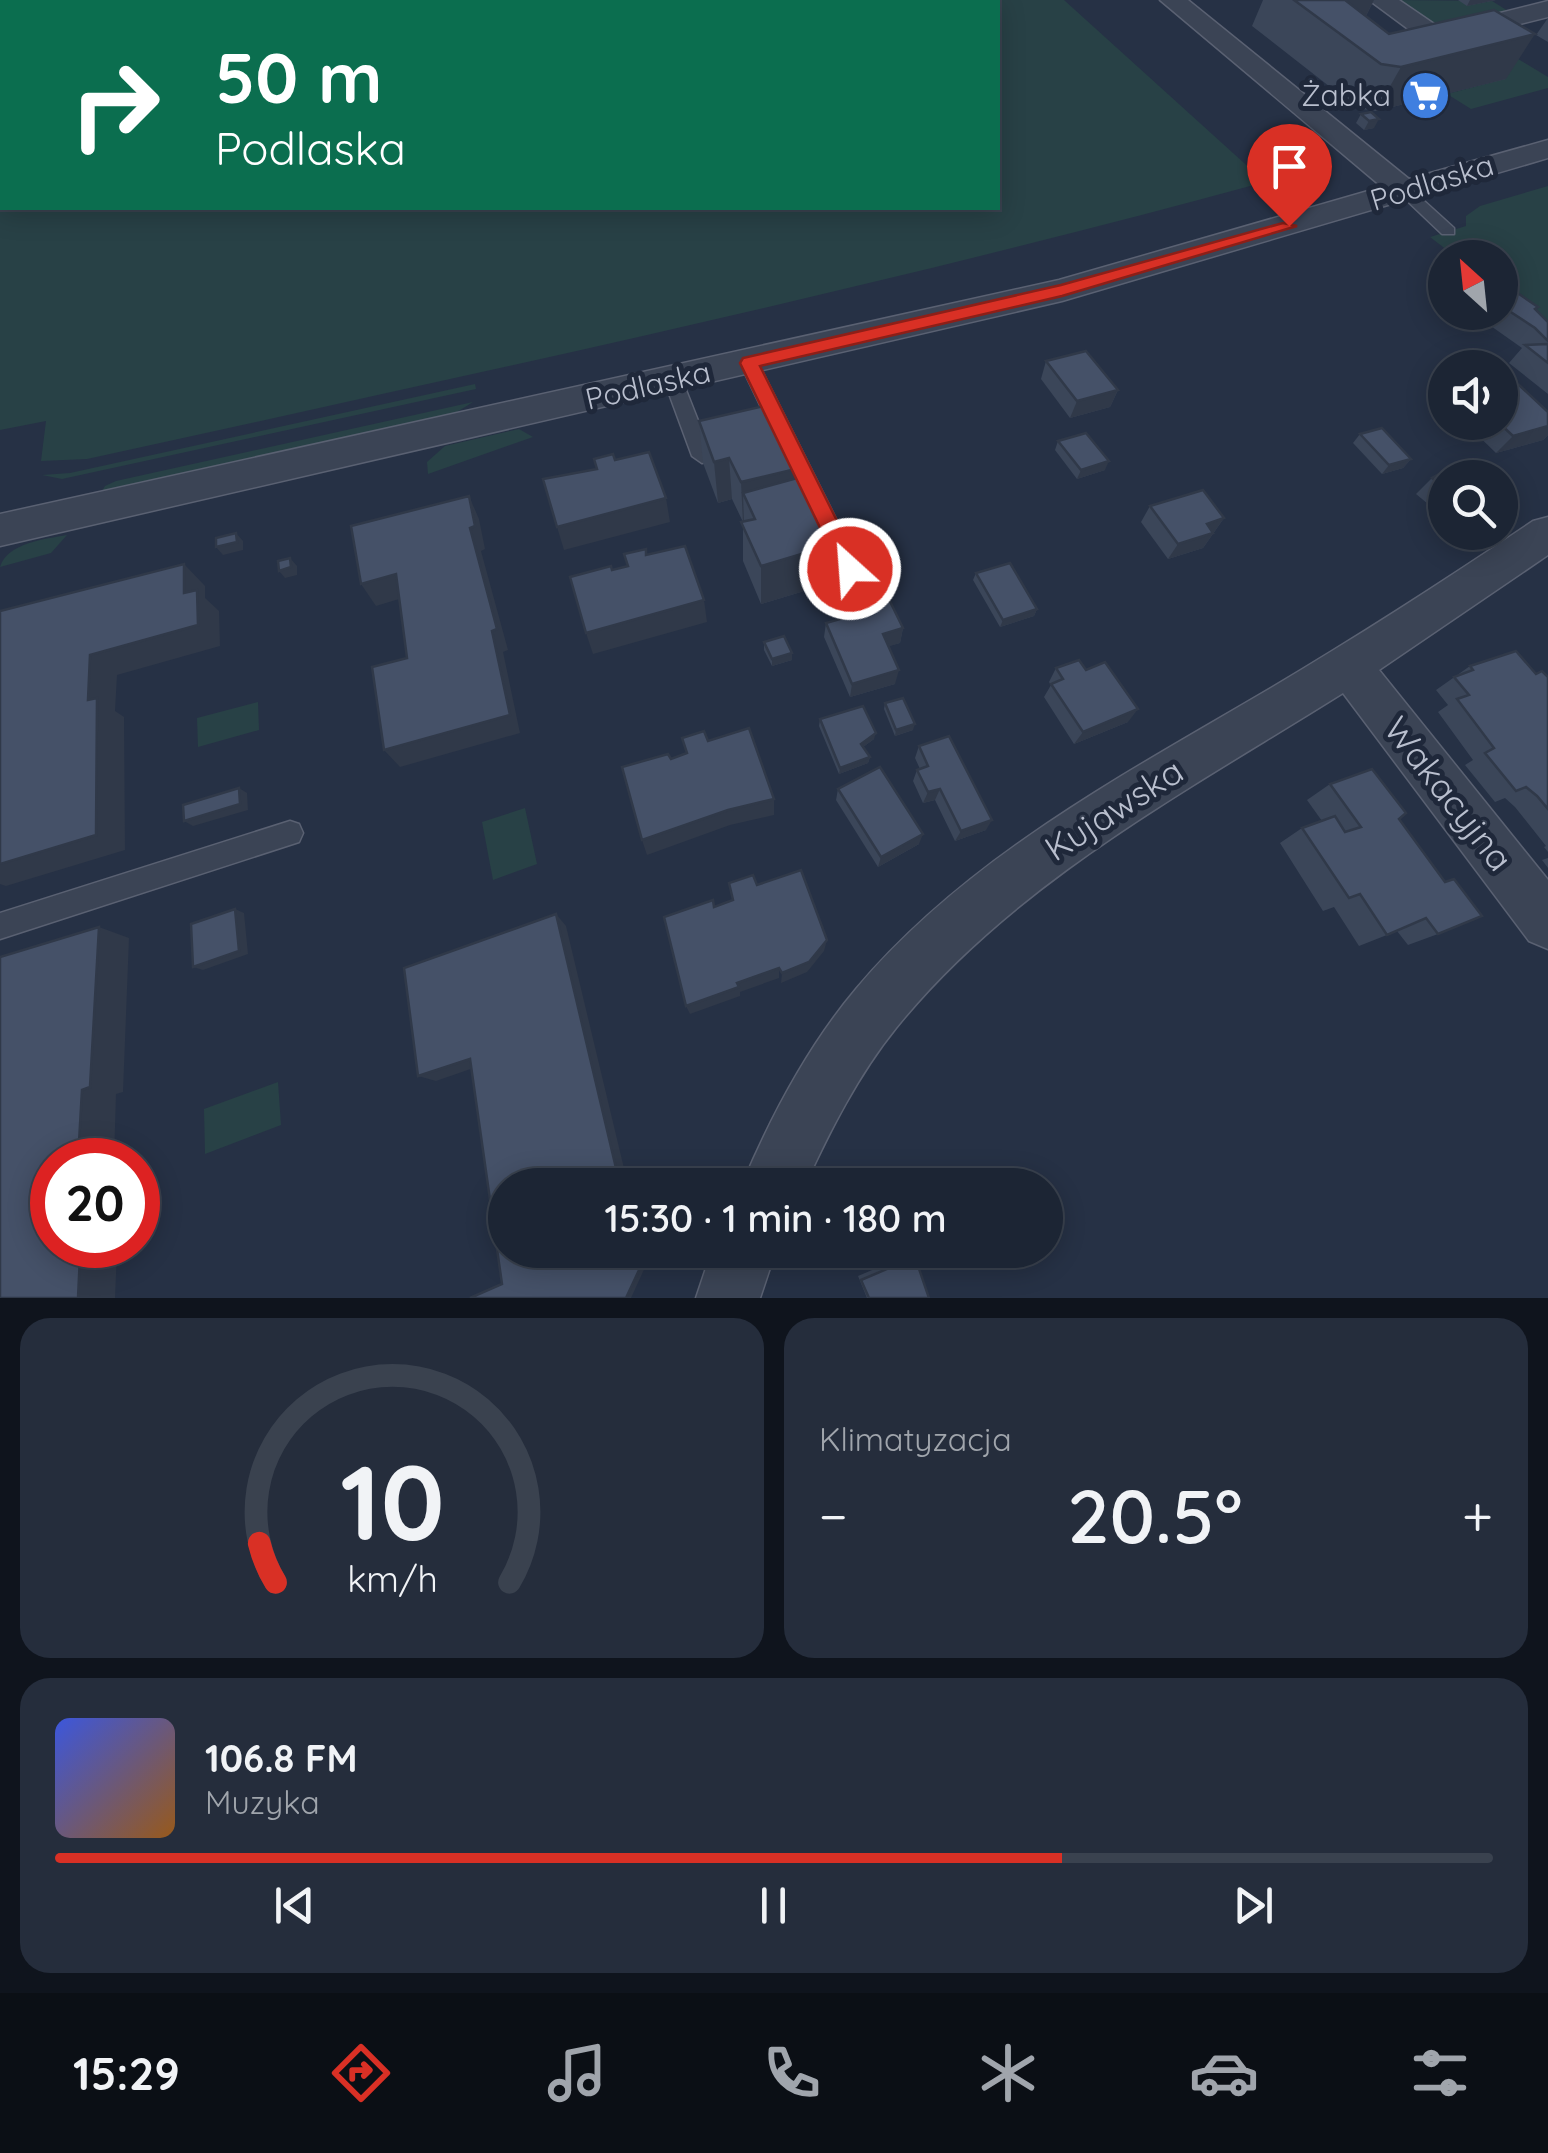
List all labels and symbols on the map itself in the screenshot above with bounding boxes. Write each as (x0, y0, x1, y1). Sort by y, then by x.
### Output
supermarket icon: Żabka (1400, 70, 1452, 122)
place label: Żabka (1301, 76, 1391, 114)
pin (1247, 124, 1332, 227)
street label: Podlaska (1365, 145, 1498, 219)
north arrow (1428, 240, 1518, 330)
street label: Podlaska (582, 352, 714, 418)
position arrow (798, 517, 902, 621)
street label: Wakacyjna (1375, 708, 1523, 879)
street label: Kujawska (1036, 748, 1191, 870)
speed limit sign: 20 (30, 1138, 160, 1268)

